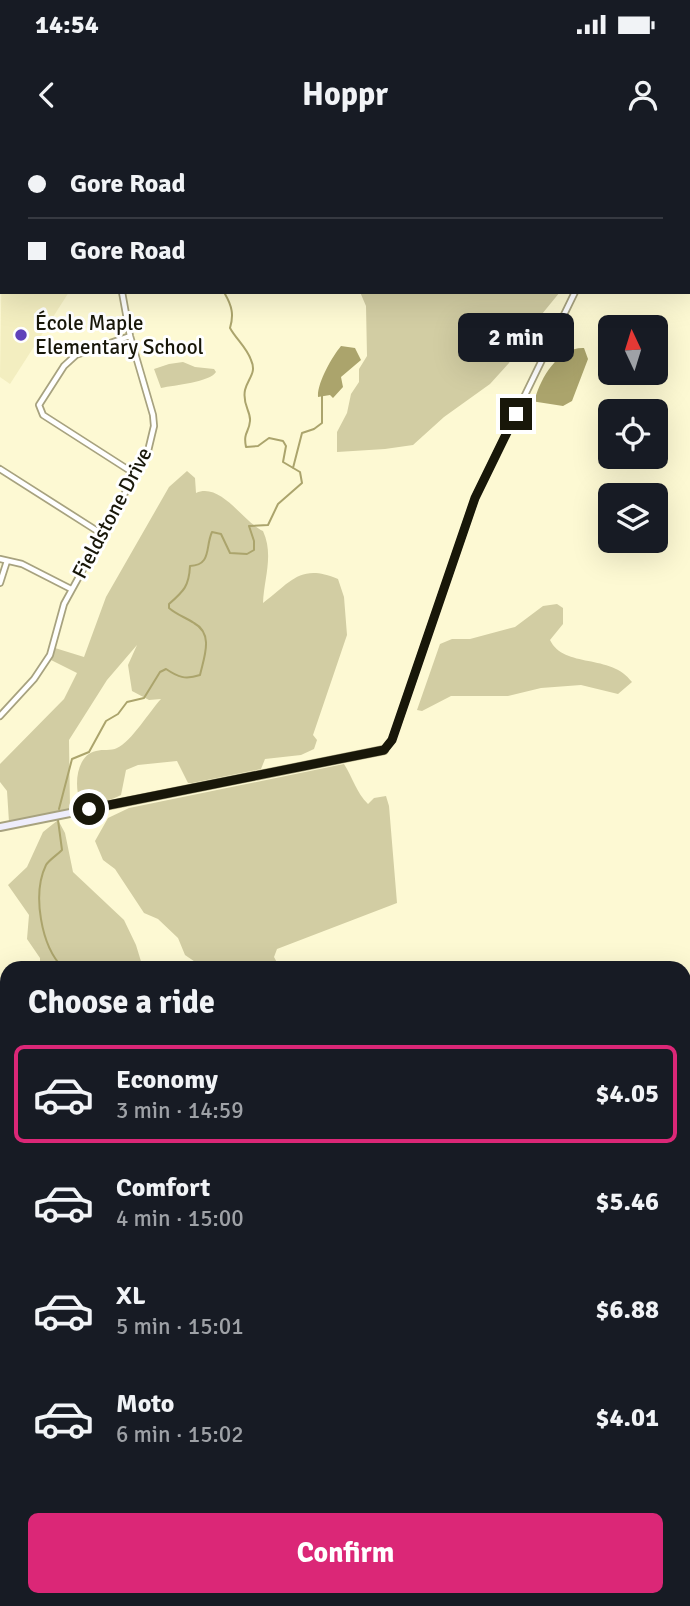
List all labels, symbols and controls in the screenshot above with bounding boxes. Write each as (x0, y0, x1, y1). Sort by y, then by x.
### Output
text: 14:54 (35, 9, 99, 41)
text: Hoppr (302, 75, 388, 114)
icon: back (28, 76, 66, 114)
icon: person (624, 76, 662, 114)
text: Gore Road (70, 168, 186, 200)
text: Gore Road (70, 235, 186, 267)
place label: École Maple Elementary School (35, 310, 204, 360)
callout: 2 min (458, 313, 574, 362)
north arrow (598, 315, 668, 385)
map controls (598, 315, 668, 553)
text: 2 min (488, 323, 544, 352)
marker: École Maple Elementary School (13, 327, 29, 343)
route end (500, 398, 532, 430)
button: locate (598, 399, 668, 469)
street label: Fieldstone Drive (66, 443, 158, 583)
button: layers (598, 483, 668, 553)
route start (73, 793, 105, 825)
text: Choose a ride (28, 983, 215, 1022)
icon: car (32, 1063, 95, 1126)
text: Economy (116, 1064, 218, 1096)
text: $4.05 (595, 1078, 659, 1110)
text: 3 min · 14:59 (116, 1096, 244, 1125)
icon: car (32, 1171, 95, 1234)
text: Comfort (116, 1172, 210, 1204)
text: $5.46 (595, 1186, 659, 1218)
text: 4 min · 15:00 (116, 1204, 244, 1233)
icon: car (32, 1279, 95, 1342)
text: XL (116, 1280, 146, 1312)
text: $6.88 (595, 1294, 659, 1326)
text: 5 min · 15:01 (116, 1312, 244, 1341)
icon: car (32, 1387, 95, 1450)
text: Moto (116, 1388, 174, 1420)
text: $4.01 (595, 1402, 659, 1434)
text: 6 min · 15:02 (116, 1420, 244, 1449)
button: Confirm (28, 1513, 663, 1593)

